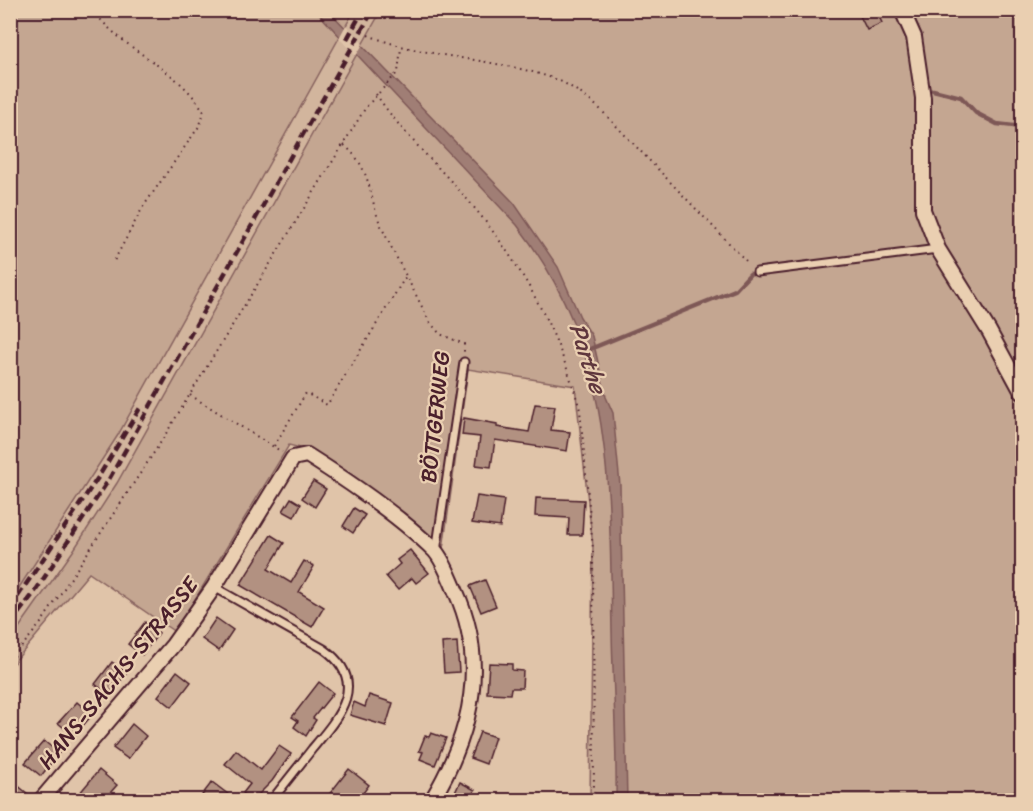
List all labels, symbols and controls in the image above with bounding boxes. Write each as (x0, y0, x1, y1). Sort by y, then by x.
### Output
water label: Parthe (557, 317, 620, 401)
street label: BÖTTGERWEG (409, 349, 461, 485)
street label: HANS-SACHS-STRASSE (28, 566, 210, 778)

